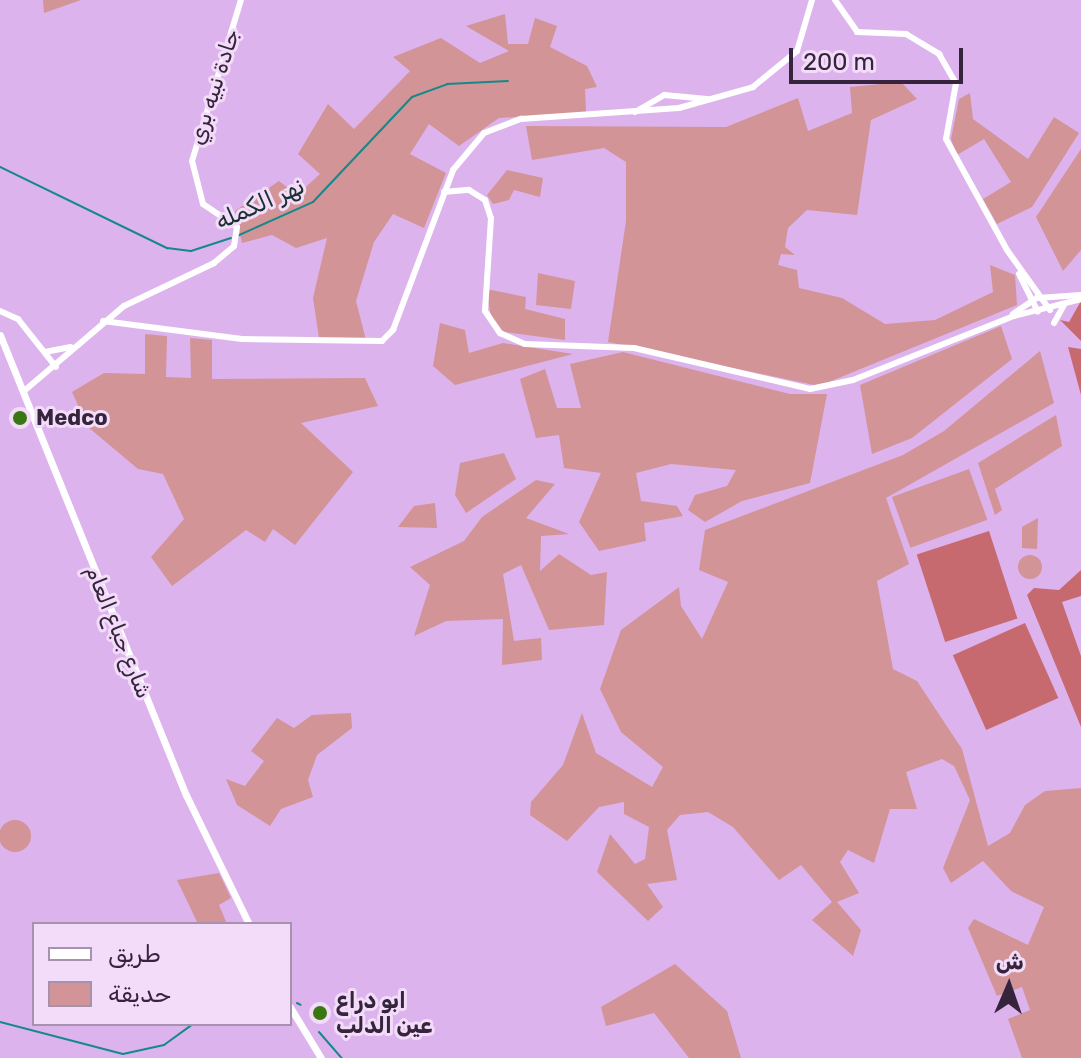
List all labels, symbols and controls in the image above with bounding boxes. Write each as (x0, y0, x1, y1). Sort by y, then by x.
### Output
street label: جادة نبيه بري (183, 26, 245, 148)
scale bar (793, 32, 967, 82)
text: 200 m (803, 48, 875, 76)
water label: نهر الكمله (211, 172, 309, 236)
place label: Medco (36, 405, 108, 431)
marker: Medco (11, 409, 29, 427)
street label: شارع جباع العام (80, 562, 158, 702)
legend (32, 922, 292, 1026)
text: طريق (108, 940, 161, 968)
north arrow (969, 946, 1049, 1026)
text: ش (995, 948, 1024, 975)
text: حديقة (108, 980, 171, 1008)
place label: ابو دراع عين الدلب (336, 987, 432, 1038)
marker: ابو دراع عين الدلب (311, 1004, 329, 1022)

